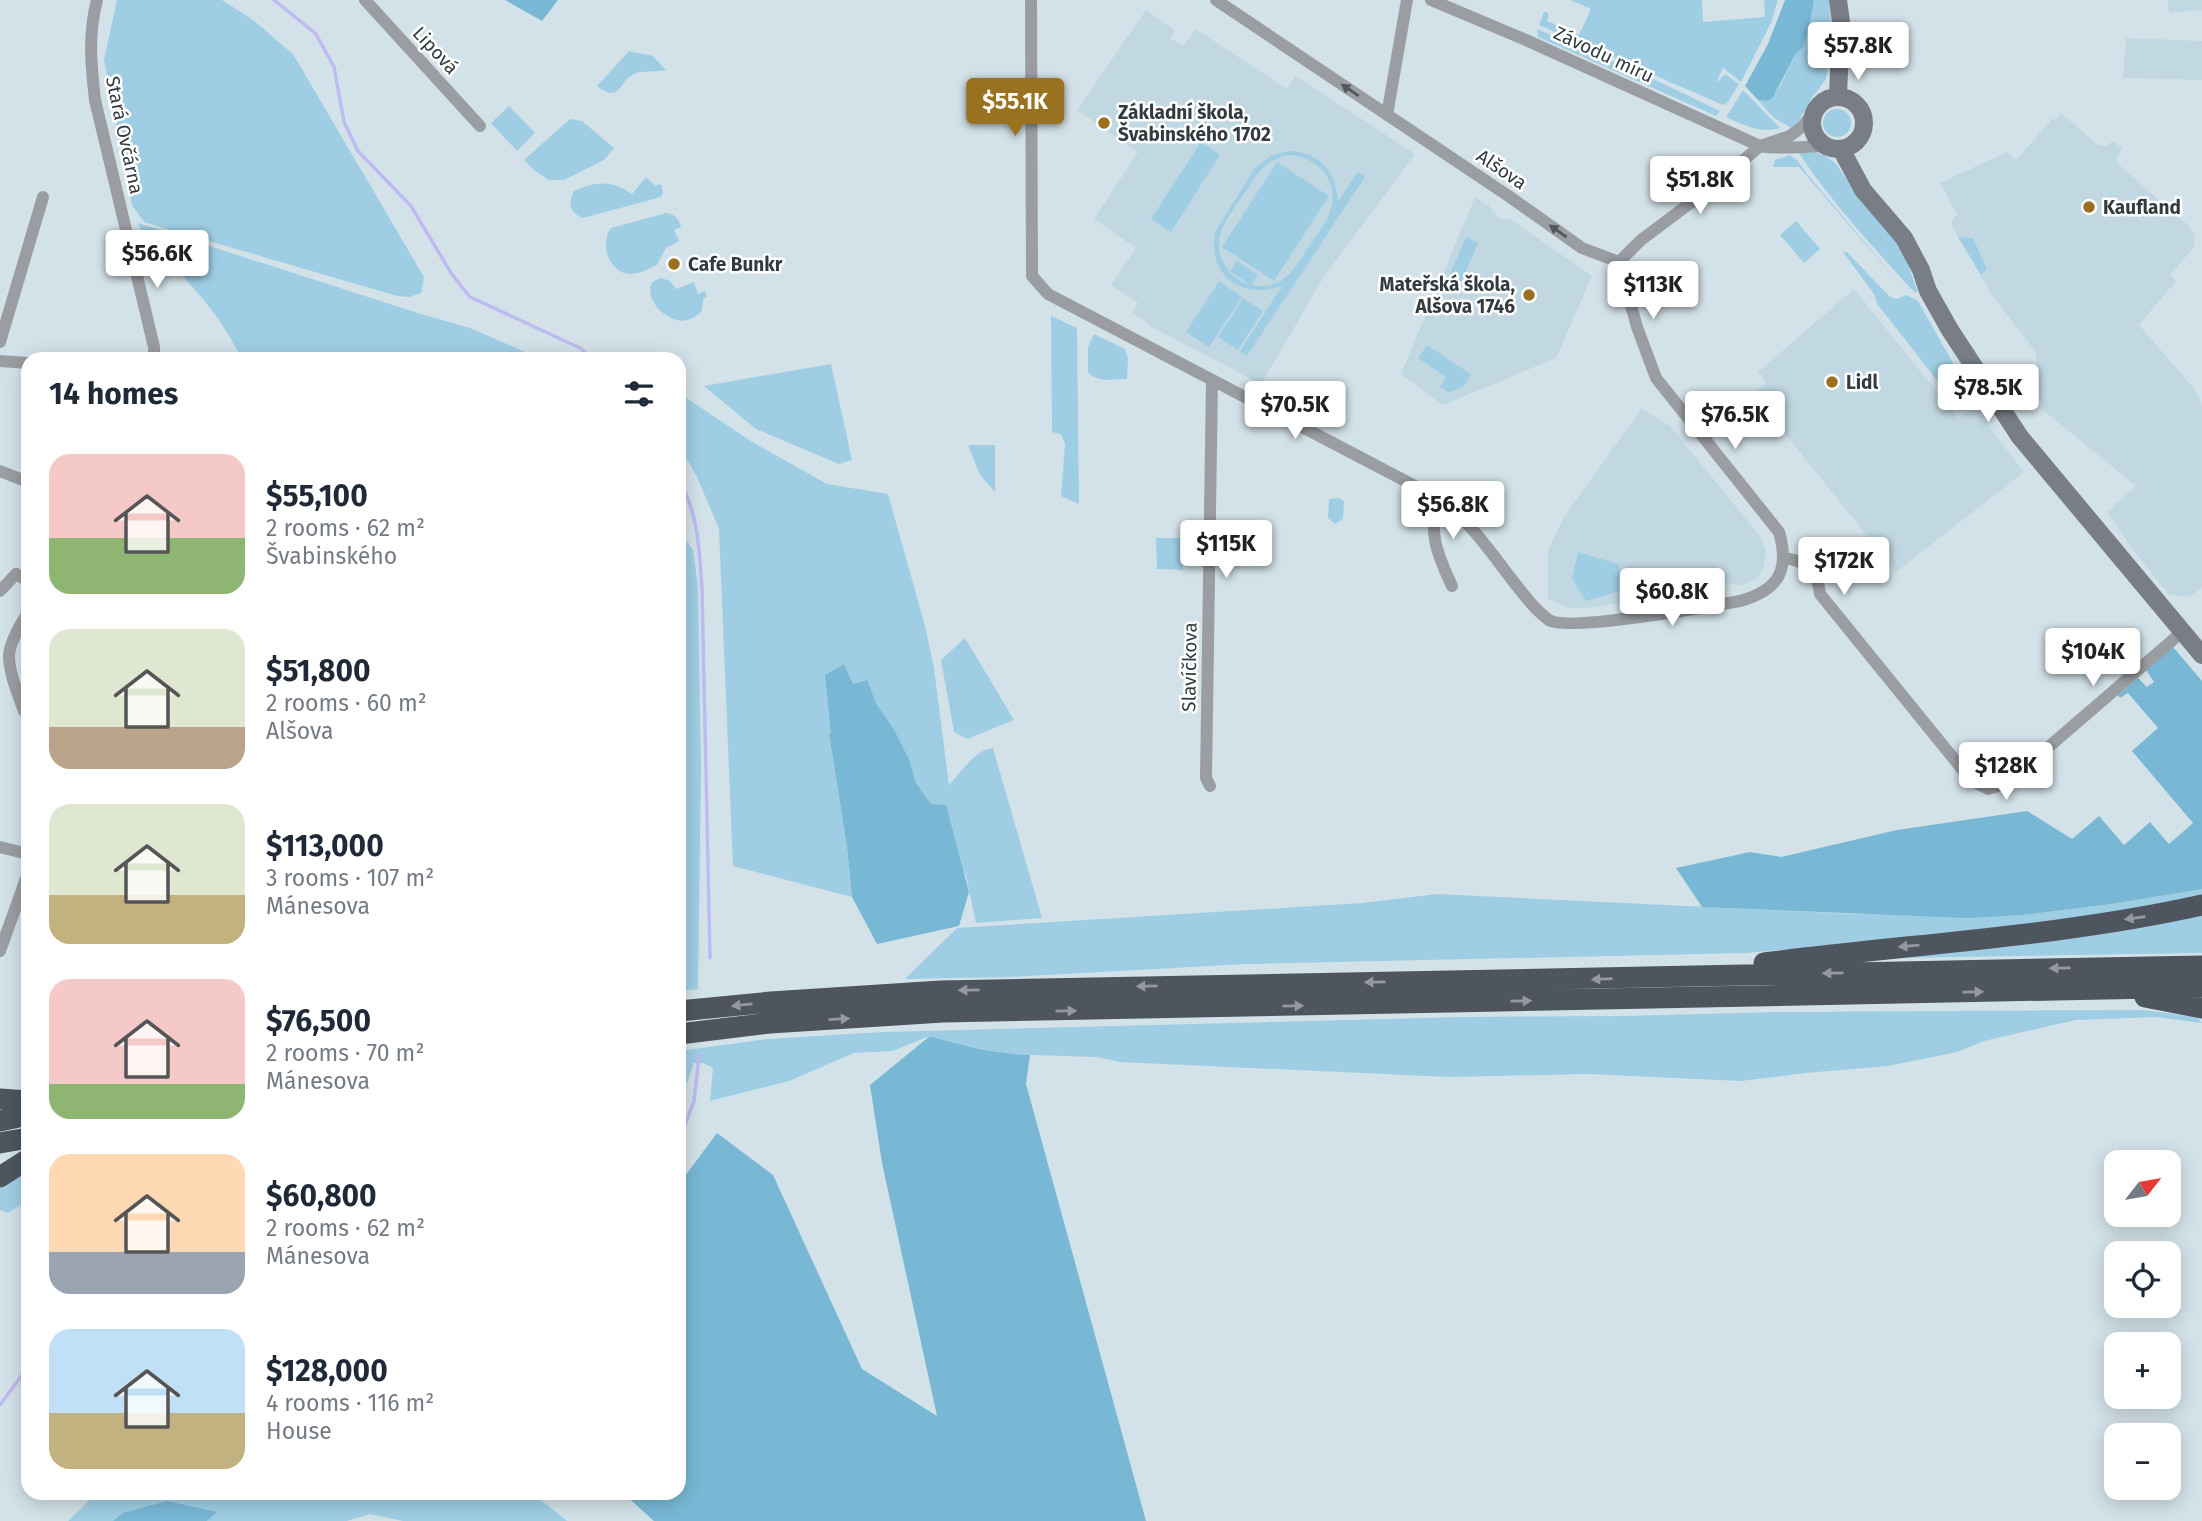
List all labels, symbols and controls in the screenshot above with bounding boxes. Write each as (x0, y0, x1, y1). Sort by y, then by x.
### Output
street label: Závodu míru (1550, 21, 1657, 88)
street label: Lipová (408, 22, 463, 79)
pin: $57.8K (1801, 22, 1915, 82)
text: $57.8K (1824, 31, 1892, 59)
street label: Stará Ovčárna (101, 74, 148, 196)
pin: $55.1K (958, 78, 1072, 138)
one-way arrow (1341, 83, 1359, 97)
text: $55.1K (982, 87, 1048, 115)
place label: Základní škola, Švabinského 1702 (1118, 101, 1271, 146)
marker: Základní škola, Švabinského 1702 (1096, 115, 1112, 131)
street label: Alšova (1472, 144, 1531, 195)
pin: $51.8K (1643, 156, 1757, 216)
text: $51.8K (1666, 165, 1734, 193)
place label: Kaufland (2103, 196, 2181, 219)
marker: Kaufland (2081, 199, 2097, 215)
one-way arrow (1549, 225, 1567, 239)
pin: $56.6K (100, 230, 214, 290)
text: $56.6K (122, 239, 192, 267)
place label: Cafe Bunkr (688, 253, 783, 276)
marker: Cafe Bunkr (666, 256, 682, 272)
pin: $113K (1604, 262, 1702, 321)
text: $113K (1623, 270, 1683, 298)
place label: Mateřská škola, Alšova 1746 (1379, 273, 1515, 318)
marker: Mateřská škola, Alšova 1746 (1521, 287, 1537, 303)
pin: $78.5K (1931, 364, 2045, 424)
place label: Lidl (1846, 371, 1879, 394)
text: $78.5K (1954, 373, 2022, 401)
marker: Lidl (1824, 374, 1840, 390)
icon: filters (620, 375, 658, 413)
text: 14 homes (49, 376, 178, 412)
pin: $70.5K (1238, 382, 1352, 441)
text: $70.5K (1261, 390, 1329, 418)
pin: $76.5K (1678, 392, 1792, 451)
text: $76.5K (1701, 400, 1769, 428)
text: $55,100 (266, 478, 368, 514)
icon: home (105, 482, 189, 566)
pin: $56.8K (1396, 482, 1510, 541)
text: $56.8K (1417, 490, 1489, 518)
text: 2 rooms · 62 m² (266, 514, 425, 542)
pin: $115K (1177, 520, 1275, 580)
text: $115K (1196, 529, 1256, 557)
pin: $172K (1795, 538, 1893, 597)
text: Švabinského (266, 542, 397, 570)
text: $172K (1814, 546, 1874, 574)
pin: $60.8K (1615, 568, 1729, 628)
text: $60.8K (1636, 577, 1708, 605)
street label: Slavíčkova (1177, 622, 1202, 712)
pin: $104K (2044, 628, 2142, 688)
text: $104K (2061, 637, 2125, 665)
text: $51,800 (266, 653, 371, 689)
icon: home (105, 657, 189, 741)
text: 2 rooms · 60 m² (266, 689, 427, 717)
text: Alšova (266, 717, 333, 745)
pin: $128K (1957, 742, 2055, 802)
text: $128K (1975, 751, 2037, 779)
text: $113,000 (266, 828, 384, 864)
icon: home (105, 832, 189, 916)
text: 3 rooms · 107 m² (266, 864, 434, 892)
text: Mánesova (266, 892, 370, 920)
one-way arrow (2124, 913, 2146, 924)
one-way arrow (1898, 941, 1920, 952)
one-way arrow (2049, 963, 2071, 974)
one-way arrow (1822, 967, 1844, 979)
one-way arrow (1591, 973, 1613, 984)
one-way arrow (1363, 977, 1385, 988)
one-way arrow (1136, 980, 1158, 992)
one-way arrow (958, 984, 980, 996)
one-way arrow (1963, 986, 1985, 998)
one-way arrow (1510, 995, 1532, 1007)
one-way arrow (731, 999, 753, 1010)
one-way arrow (1283, 1000, 1305, 1012)
text: $76,500 (266, 1003, 371, 1039)
one-way arrow (1055, 1005, 1077, 1017)
icon: home (105, 1007, 189, 1091)
one-way arrow (828, 1013, 850, 1024)
text: 2 rooms · 70 m² (266, 1039, 424, 1067)
text: Mánesova (266, 1067, 370, 1095)
north arrow (2104, 1150, 2180, 1227)
map controls (2104, 1150, 2181, 1500)
text: $60,800 (266, 1178, 377, 1214)
icon: home (105, 1182, 189, 1266)
text: 2 rooms · 62 m² (266, 1214, 425, 1242)
button: locate (2104, 1241, 2181, 1318)
text: Mánesova (266, 1242, 370, 1270)
button: + (2104, 1332, 2181, 1409)
text: $128,000 (266, 1353, 388, 1389)
icon: home (105, 1357, 189, 1441)
text: 4 rooms · 116 m² (266, 1389, 434, 1417)
text: House (266, 1417, 332, 1445)
button: − (2104, 1423, 2181, 1500)

